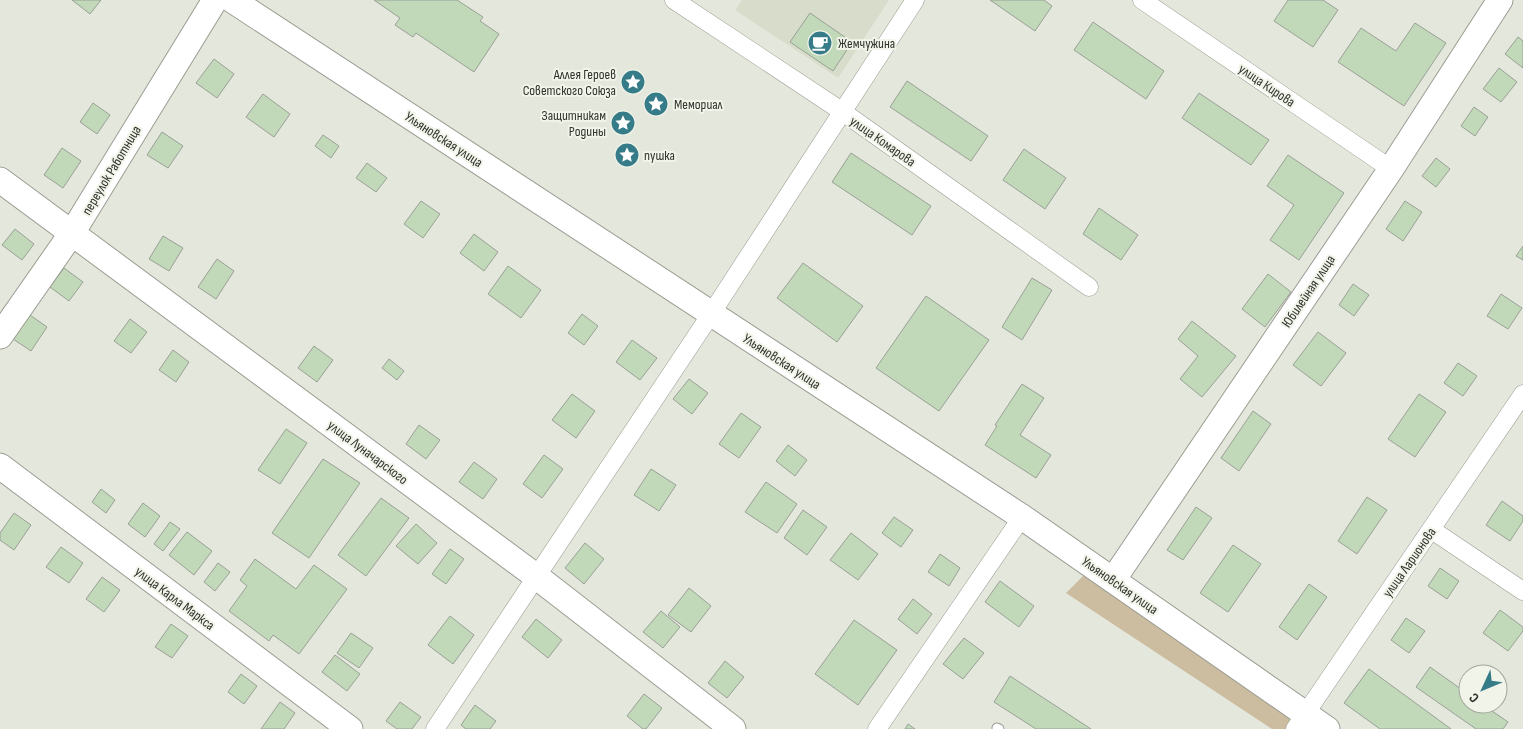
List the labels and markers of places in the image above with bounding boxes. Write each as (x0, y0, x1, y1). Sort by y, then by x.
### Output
cafe icon: Жемчужина (807, 30, 833, 56)
place label: Жемчужина (838, 35, 895, 52)
place label: Аллея Героев Советского Союза (523, 66, 616, 99)
place icon: Аллея Героев Советского Союза (620, 69, 646, 95)
place icon: Мемориал (643, 91, 669, 117)
place label: Мемориал (674, 96, 723, 113)
place label: Защитникам Родины (541, 107, 606, 140)
place icon: Защитникам Родины (610, 110, 636, 136)
place icon: пушка (614, 142, 640, 168)
place label: пушка (644, 147, 675, 164)

